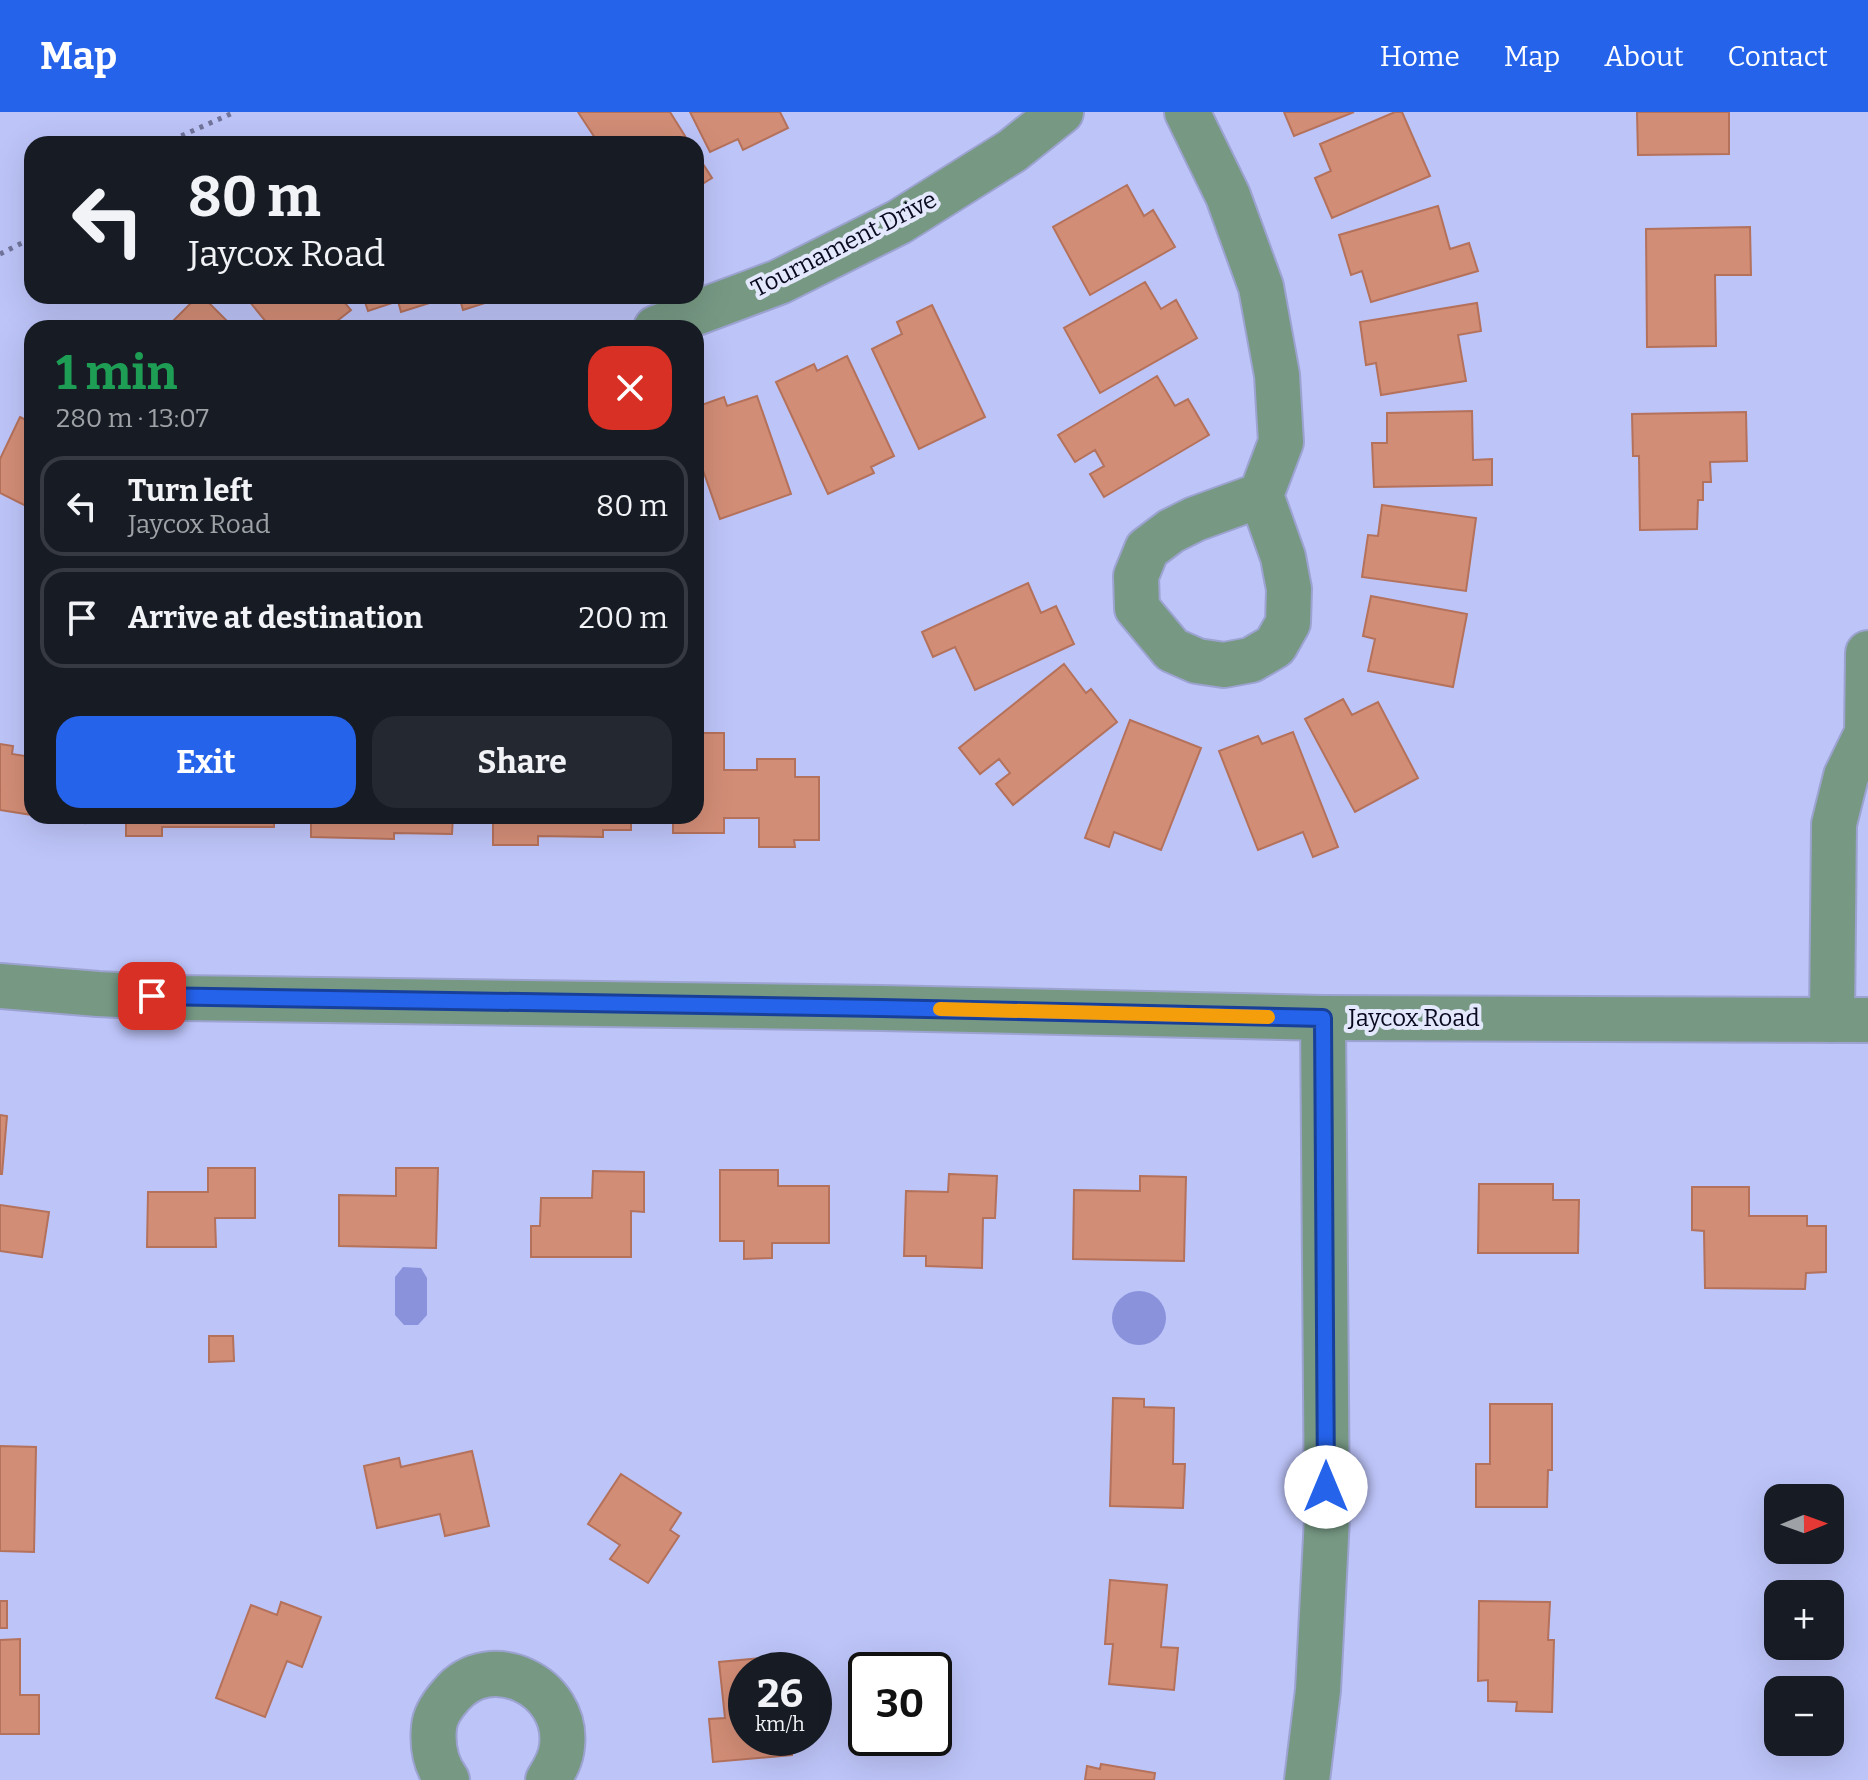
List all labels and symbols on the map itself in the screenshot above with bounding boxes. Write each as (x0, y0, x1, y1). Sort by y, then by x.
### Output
street label: Tournament Drive (747, 185, 941, 303)
pin (118, 962, 186, 1030)
street label: Jaycox Road (1347, 1004, 1480, 1032)
position arrow (1284, 1445, 1368, 1529)
north arrow (1764, 1484, 1844, 1564)
speed limit sign: 30 (848, 1652, 952, 1756)

